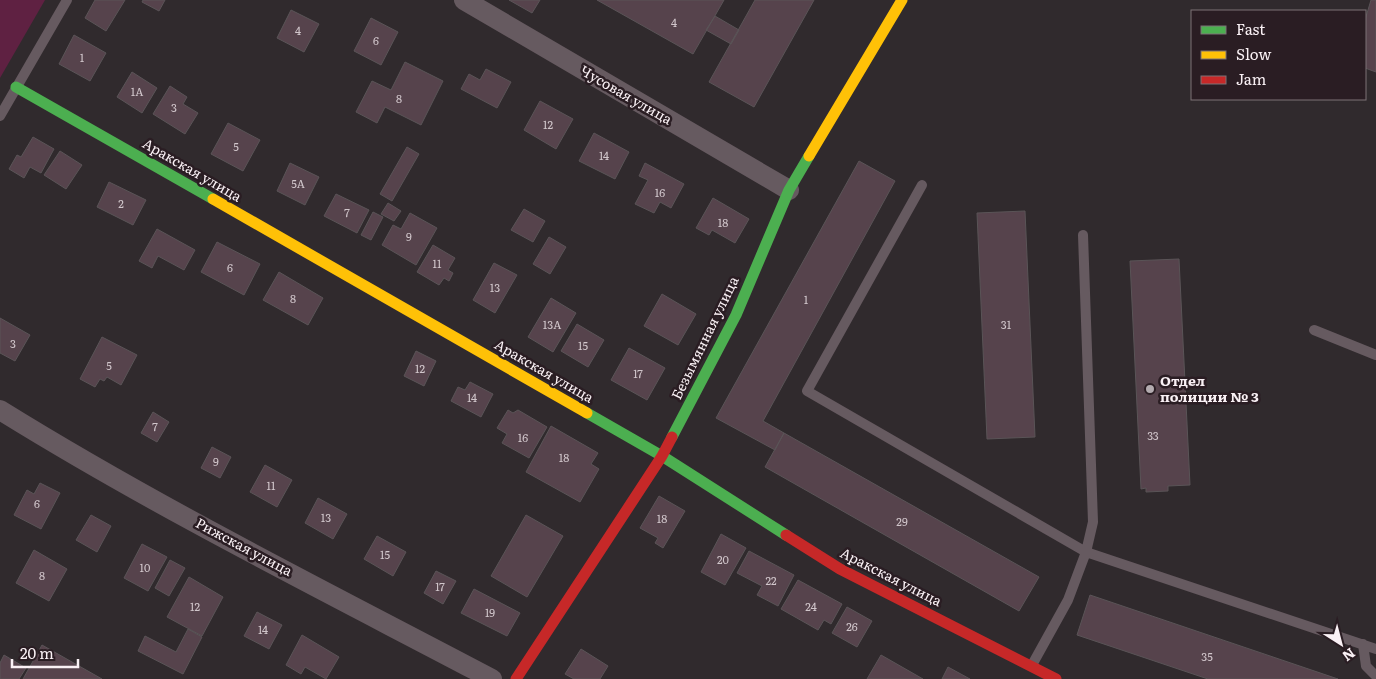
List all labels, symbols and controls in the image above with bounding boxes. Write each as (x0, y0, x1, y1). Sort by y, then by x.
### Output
legend (1191, 10, 1366, 100)
house number: 4 (671, 14, 677, 30)
text: Fast (1236, 17, 1265, 40)
house number: 4 (295, 22, 301, 38)
house number: 6 (373, 32, 379, 48)
text: Slow (1236, 42, 1271, 65)
house number: 1 (80, 49, 85, 65)
street label: Чусовая улица (577, 60, 677, 129)
text: Jam (1236, 67, 1267, 90)
house number: 1А (131, 83, 143, 99)
house number: 8 (396, 90, 402, 106)
house number: 3 (171, 99, 177, 115)
house number: 12 (543, 116, 553, 132)
street label: Аракская улица (139, 133, 246, 206)
house number: 5 (233, 138, 239, 154)
house number: 14 (599, 147, 609, 163)
house number: 5А (291, 175, 305, 191)
house number: 16 (655, 184, 665, 200)
house number: 2 (118, 195, 124, 211)
house number: 7 (344, 204, 350, 220)
house number: 18 (718, 214, 728, 230)
house number: 9 (406, 228, 412, 244)
house number: 11 (433, 255, 442, 271)
house number: 6 (227, 259, 233, 275)
street label: Безымянная улица (666, 272, 743, 403)
house number: 13 (490, 279, 500, 295)
house number: 8 (290, 290, 296, 306)
house number: 1 (804, 291, 809, 307)
house number: 13А (543, 316, 561, 332)
house number: 31 (1001, 316, 1012, 332)
street label: Аракская улица (491, 334, 598, 407)
house number: 3 (10, 335, 16, 351)
house number: 15 (578, 337, 588, 353)
house number: 5 (106, 357, 112, 373)
house number: 12 (415, 360, 425, 376)
house number: 17 (633, 365, 643, 381)
place label: Отдел полиции № 3 (1160, 370, 1259, 406)
marker: Отдел полиции № 3 (1144, 383, 1156, 395)
house number: 14 (467, 389, 477, 405)
house number: 7 (152, 418, 158, 434)
house number: 33 (1147, 427, 1159, 443)
house number: 16 (518, 429, 528, 445)
house number: 18 (559, 449, 569, 465)
house number: 9 (213, 453, 219, 469)
house number: 11 (267, 477, 276, 493)
house number: 6 (34, 495, 40, 511)
house number: 13 (321, 509, 331, 525)
house number: 18 (657, 510, 667, 526)
street label: Рижская улица (193, 512, 297, 580)
house number: 29 (896, 513, 908, 529)
street label: Аракская улица (837, 542, 946, 611)
house number: 15 (380, 546, 390, 562)
house number: 20 (717, 551, 729, 567)
house number: 10 (140, 559, 150, 575)
house number: 8 (39, 567, 45, 583)
house number: 22 (765, 572, 777, 588)
house number: 17 (435, 578, 445, 594)
house number: 12 (190, 598, 200, 614)
house number: 24 (805, 598, 817, 614)
house number: 19 (485, 604, 495, 620)
house number: 26 (846, 618, 858, 634)
north arrow (1316, 619, 1366, 669)
house number: 14 (258, 621, 268, 637)
scale bar (12, 636, 79, 668)
text: 20 m (20, 641, 54, 664)
text: N (1338, 644, 1360, 667)
house number: 35 (1201, 648, 1213, 664)

